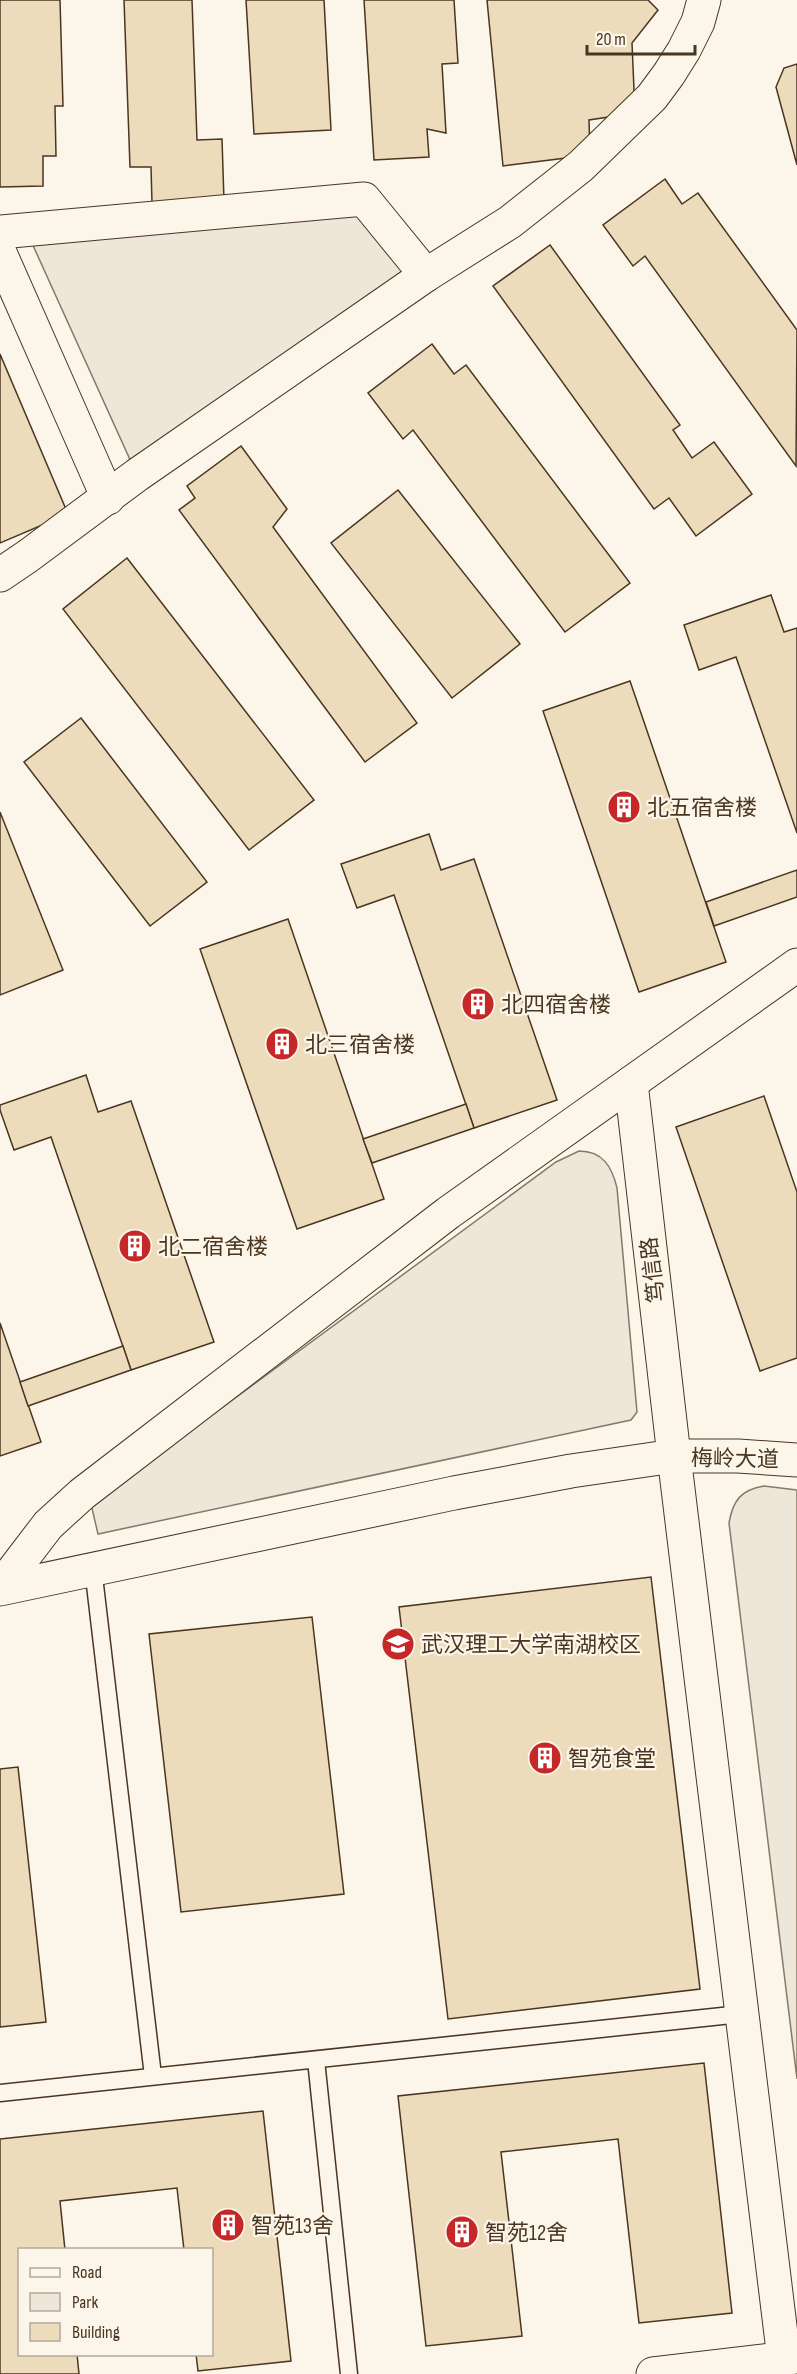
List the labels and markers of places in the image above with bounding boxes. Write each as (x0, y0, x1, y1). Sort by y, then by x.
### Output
building icon: 北五宿舍楼 (606, 789, 642, 825)
place label: 北五宿舍楼 (647, 795, 757, 822)
building icon: 北四宿舍楼 (460, 986, 496, 1022)
place label: 北四宿舍楼 (501, 992, 611, 1019)
building icon: 北三宿舍楼 (264, 1026, 300, 1062)
place label: 北三宿舍楼 (305, 1032, 415, 1059)
building icon: 北二宿舍楼 (117, 1228, 153, 1264)
place label: 北二宿舍楼 (158, 1234, 268, 1261)
school or university icon: 武汉理工大学南湖校区 (380, 1626, 416, 1662)
place label: 武汉理工大学南湖校区 (421, 1632, 641, 1659)
building icon: 智苑食堂 (527, 1740, 563, 1776)
place label: 智苑食堂 (568, 1746, 656, 1773)
building icon: 智苑13舍 (210, 2207, 246, 2243)
place label: 智苑13舍 (251, 2213, 334, 2240)
building icon: 智苑12舍 (444, 2214, 480, 2250)
place label: 智苑12舍 (485, 2220, 568, 2247)

